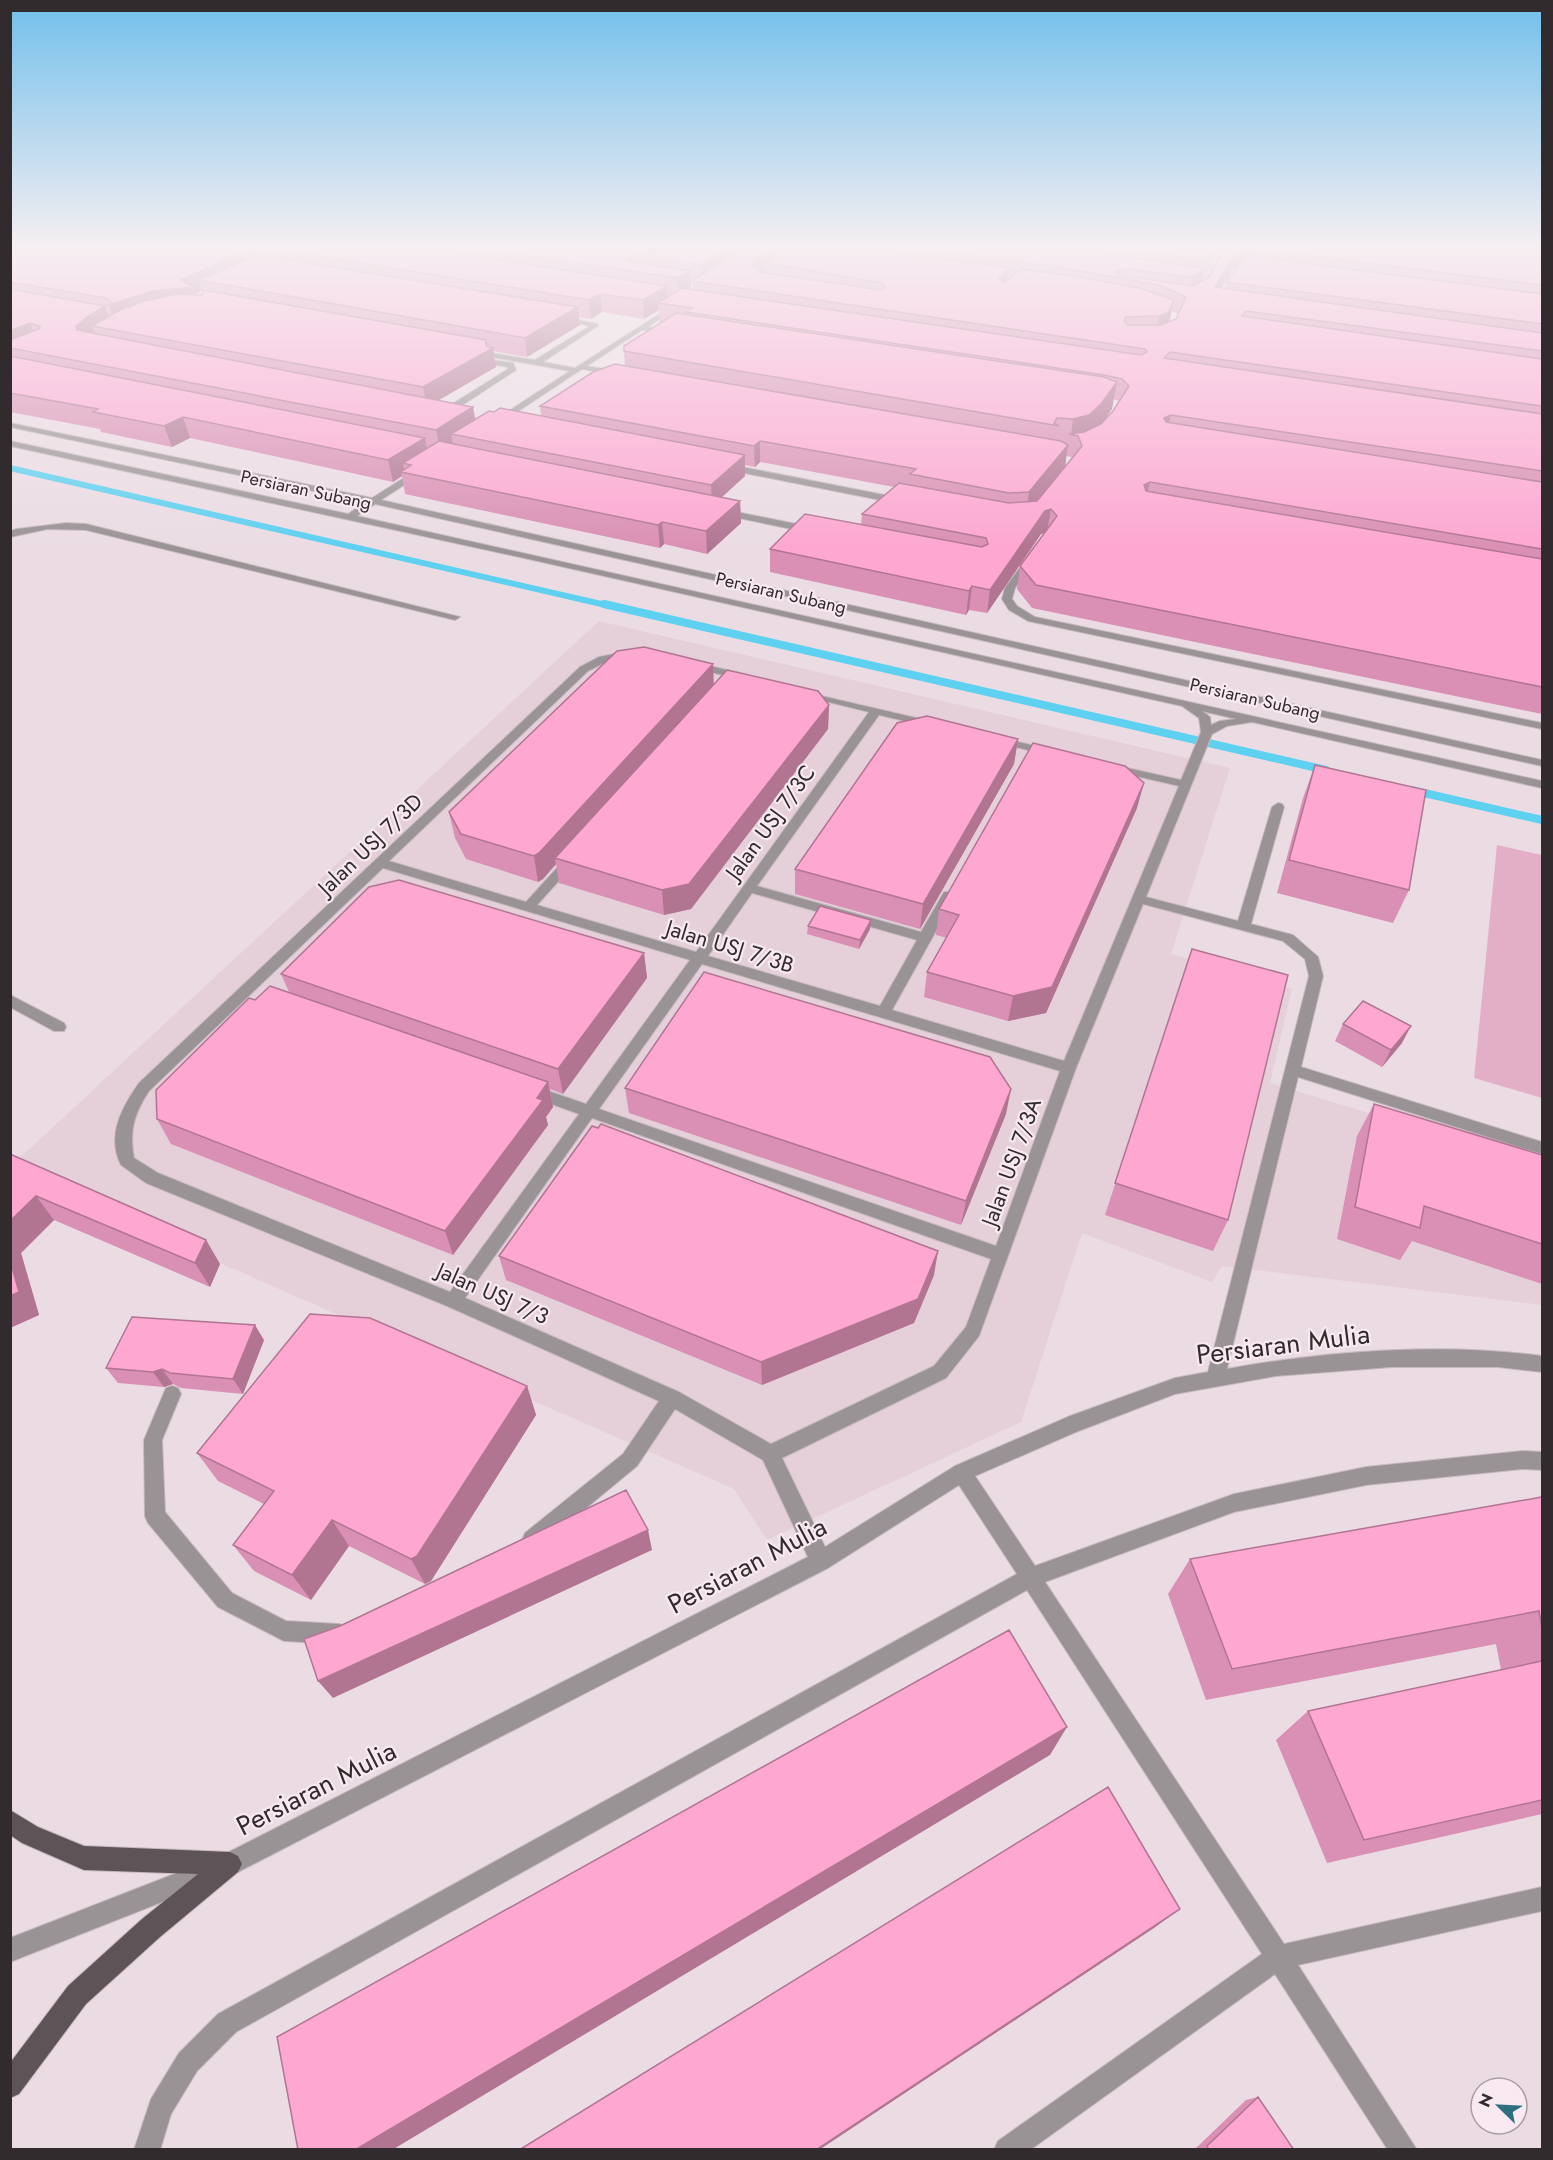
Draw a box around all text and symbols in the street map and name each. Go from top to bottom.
street label: Persiaran Subang [238,463,374,517]
street label: Persiaran Subang [713,565,849,621]
street label: Persiaran Subang [1187,671,1323,727]
street label: Jalan USJ 7/3C [716,758,823,888]
street label: Jalan USJ 7/3D [308,786,430,904]
street label: Jalan USJ 7/3B [659,910,798,981]
street label: Jalan USJ 7/3A [972,1093,1049,1233]
street label: Jalan USJ 7/3 [429,1253,554,1332]
street label: Persiaran Mulia [1194,1314,1372,1374]
street label: Persiaran Mulia [661,1507,833,1623]
street label: Persiaran Mulia [229,1731,403,1845]
north arrow [1469,2076,1529,2136]
text: N [1473,2090,1499,2111]

